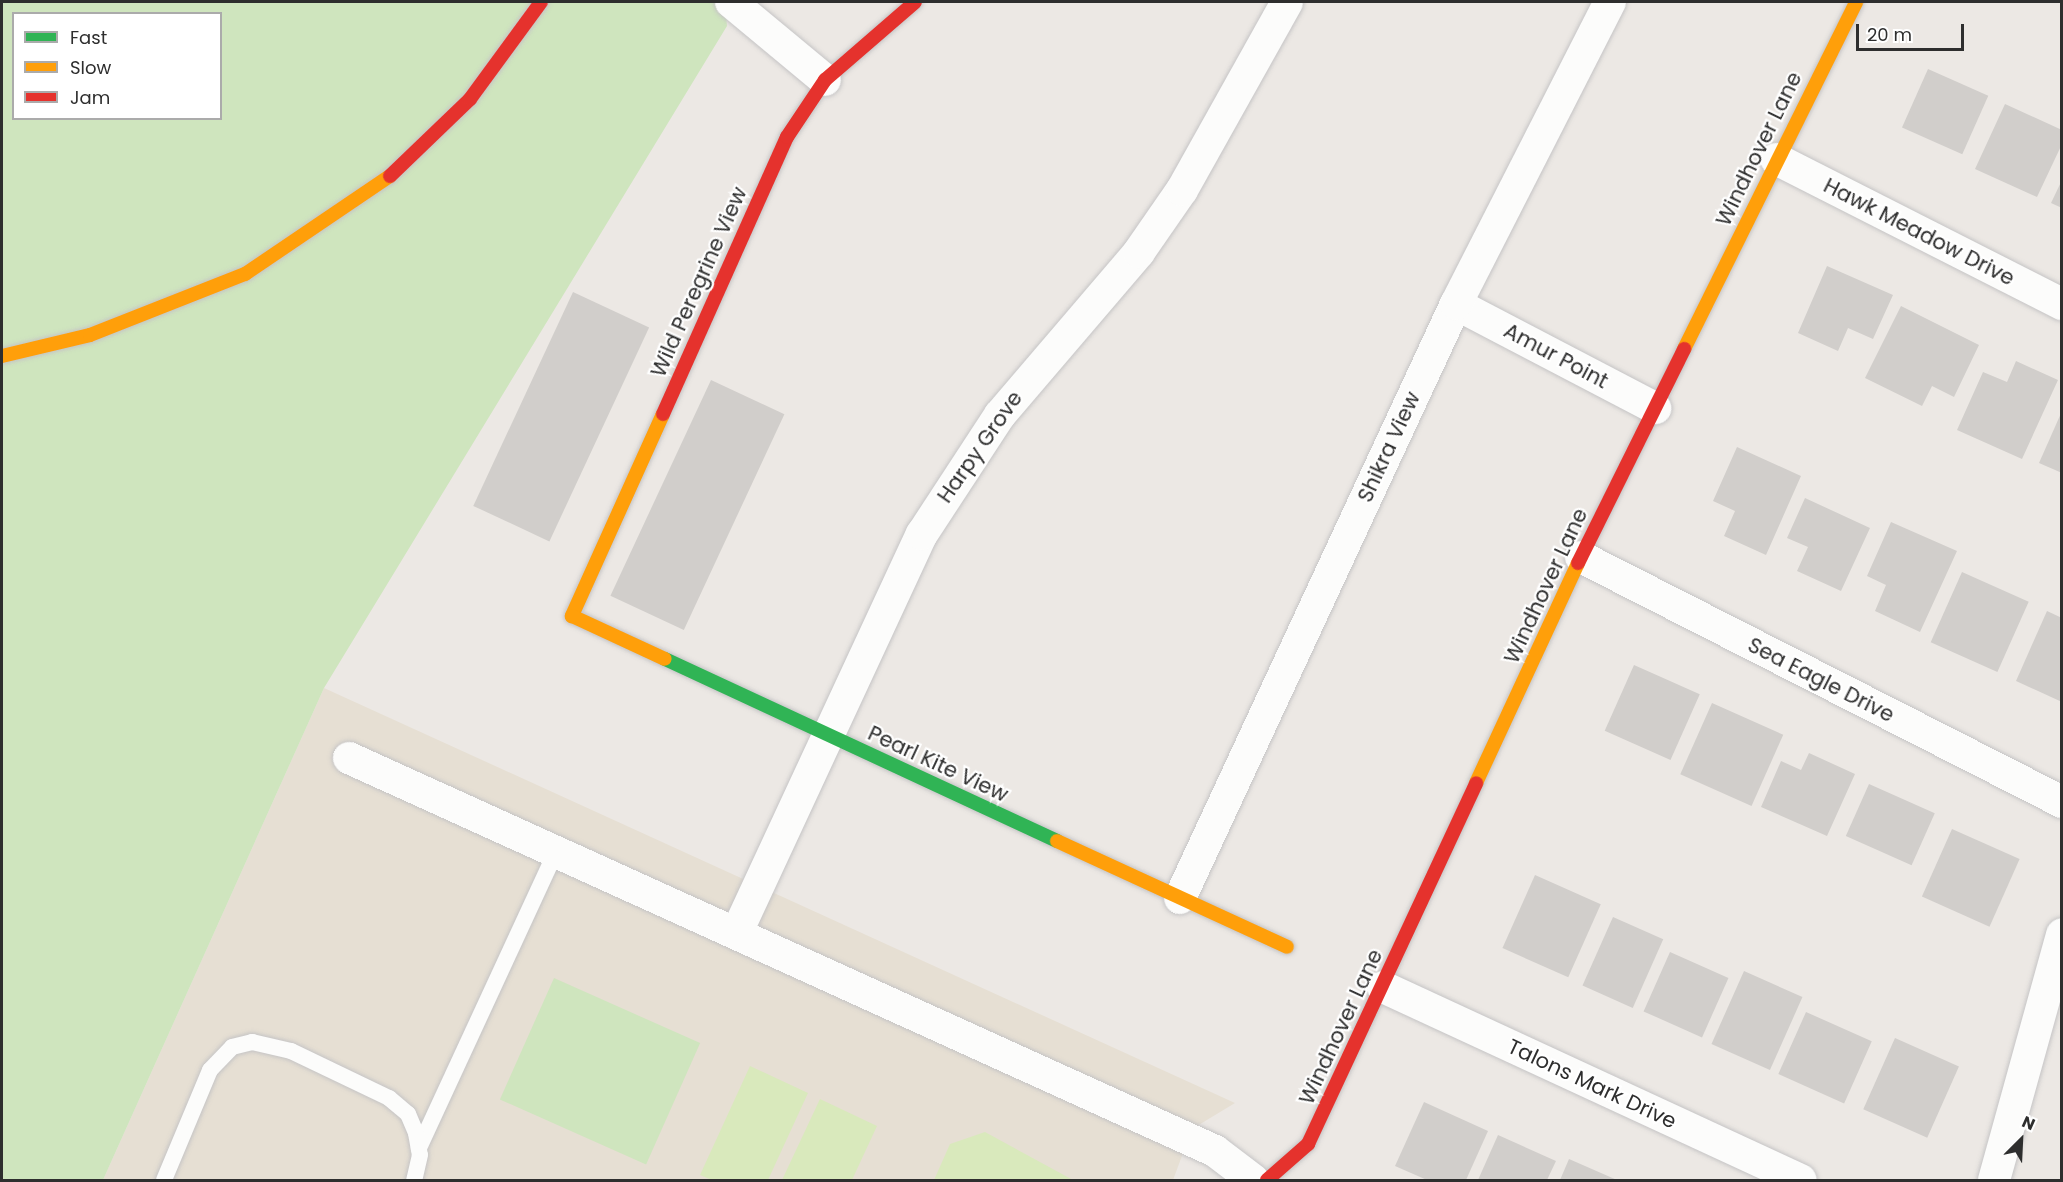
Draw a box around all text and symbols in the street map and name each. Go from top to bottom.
legend [12,12,222,120]
scale bar [1859,12,1967,50]
text: 20 m [1867,22,1912,47]
text: Fast [70,25,107,50]
text: Slow [70,55,111,80]
street label: Windhover Lane [1711,68,1807,230]
text: Jam [70,85,110,110]
street label: Hawk Meadow Drive [1819,173,2019,291]
street label: Wild Peregrine View [646,183,752,381]
street label: Amur Point [1500,318,1612,394]
street label: Harpy Grove [932,386,1028,508]
street label: Shikra View [1352,388,1426,506]
street label: Windhover Lane [1499,504,1593,668]
street label: Sea Eagle Drive [1744,632,1898,728]
street label: Pearl Kite View [864,721,1012,807]
street label: Windhover Lane [1294,945,1388,1109]
street label: Talons Mark Drive [1504,1034,1680,1134]
north arrow [1991,1110,2051,1170]
text: N [2018,1110,2039,1136]

